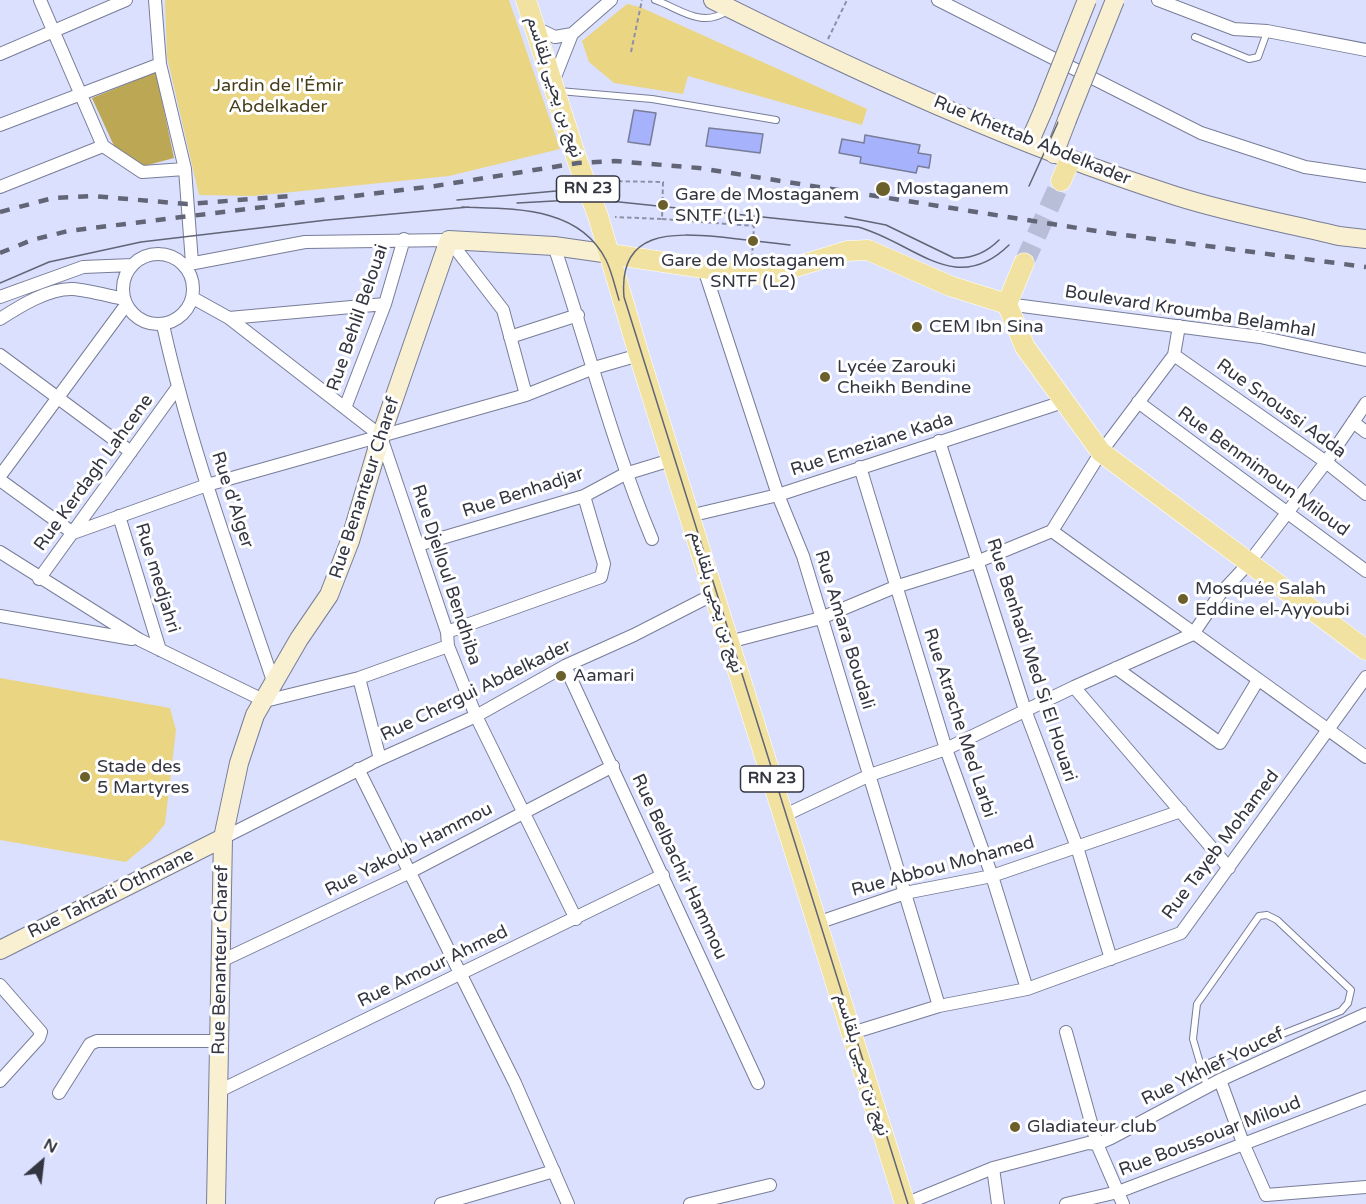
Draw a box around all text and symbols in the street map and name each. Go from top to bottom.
street label: نهج بن يحيى بلقاسم [521,13,587,161]
park label: Jardin de l'Émir Abdelkader [213,75,343,118]
street label: Rue Khettab Abdelkader [930,92,1134,190]
road number: RN 23 [556,176,620,202]
place label: Mostaganem [896,178,1009,200]
marker: Mostaganem [874,180,892,198]
place label: Gare de Mostaganem SNTF (L1) [675,184,859,226]
marker: Gare de Mostaganem SNTF (L1) [656,198,670,212]
marker: Gare de Mostaganem SNTF (L2) [746,234,760,248]
street label: Rue Behlil Belouai [323,242,393,394]
place label: Gare de Mostaganem SNTF (L2) [661,250,845,292]
street label: Boulevard Kroumba Belamhal [1063,281,1317,343]
place label: CEM Ibn Sina [929,316,1043,338]
marker: CEM Ibn Sina [910,320,924,334]
street label: Rue Snoussi Adda [1212,355,1350,463]
place label: Lycée Zarouki Cheikh Bendine [837,356,971,398]
marker: Lycée Zarouki Cheikh Bendine [818,370,832,384]
street label: Rue Kerdagh Lahcene [30,390,158,556]
street label: Rue Benanteur Charef [325,394,405,582]
street label: Rue Benmimoun Miloud [1173,403,1353,541]
street label: Rue Emeziane Kada [788,408,956,482]
street label: Rue d'Alger [206,449,258,551]
street label: Rue Benhadjar [460,463,586,523]
street label: Rue Djelloul Bendhiba [407,482,485,668]
street label: Rue medjahri [130,520,184,636]
street label: نهج بن يحيى بلقاسم [684,528,748,676]
street label: Rue Benhadi Med Si El Houari [981,536,1081,784]
street label: Rue Amara Boudali [810,548,878,712]
place label: Mosquée Salah Eddine el-Ayyoubi [1195,578,1350,620]
marker: Mosquée Salah Eddine el-Ayyoubi [1176,592,1190,606]
street label: Rue Atrache Med Larbi [918,626,1000,820]
street label: Rue Chergui Abdelkader [377,635,575,747]
place label: Aamari [573,665,635,687]
marker: Aamari [554,669,568,683]
place label: Stade des 5 Martyres [97,756,189,798]
road number: RN 23 [740,766,804,792]
street label: Rue Tayeb Mohamed [1158,766,1284,924]
marker: Stade des 5 Martyres [78,770,92,784]
street label: Rue Belbachir Hammou [626,771,732,963]
street label: Rue Yakoub Hammou [322,798,496,902]
street label: Rue Abbou Mohamed [849,832,1037,902]
street label: Rue Tahtati Othmane [24,844,198,944]
street label: Rue Benanteur Charef [209,865,233,1055]
street label: Rue Amour Ahmed [354,921,512,1013]
street label: نهج بن يحيى بلقاسم [830,991,894,1139]
street label: Rue Ykhlef Youcef [1138,1023,1288,1111]
street label: Rue Boussouar Miloud [1116,1092,1304,1182]
place label: Gladiateur club [1027,1116,1157,1138]
marker: Gladiateur club [1008,1120,1022,1134]
north arrow [12,1132,72,1192]
text: N [40,1134,61,1158]

